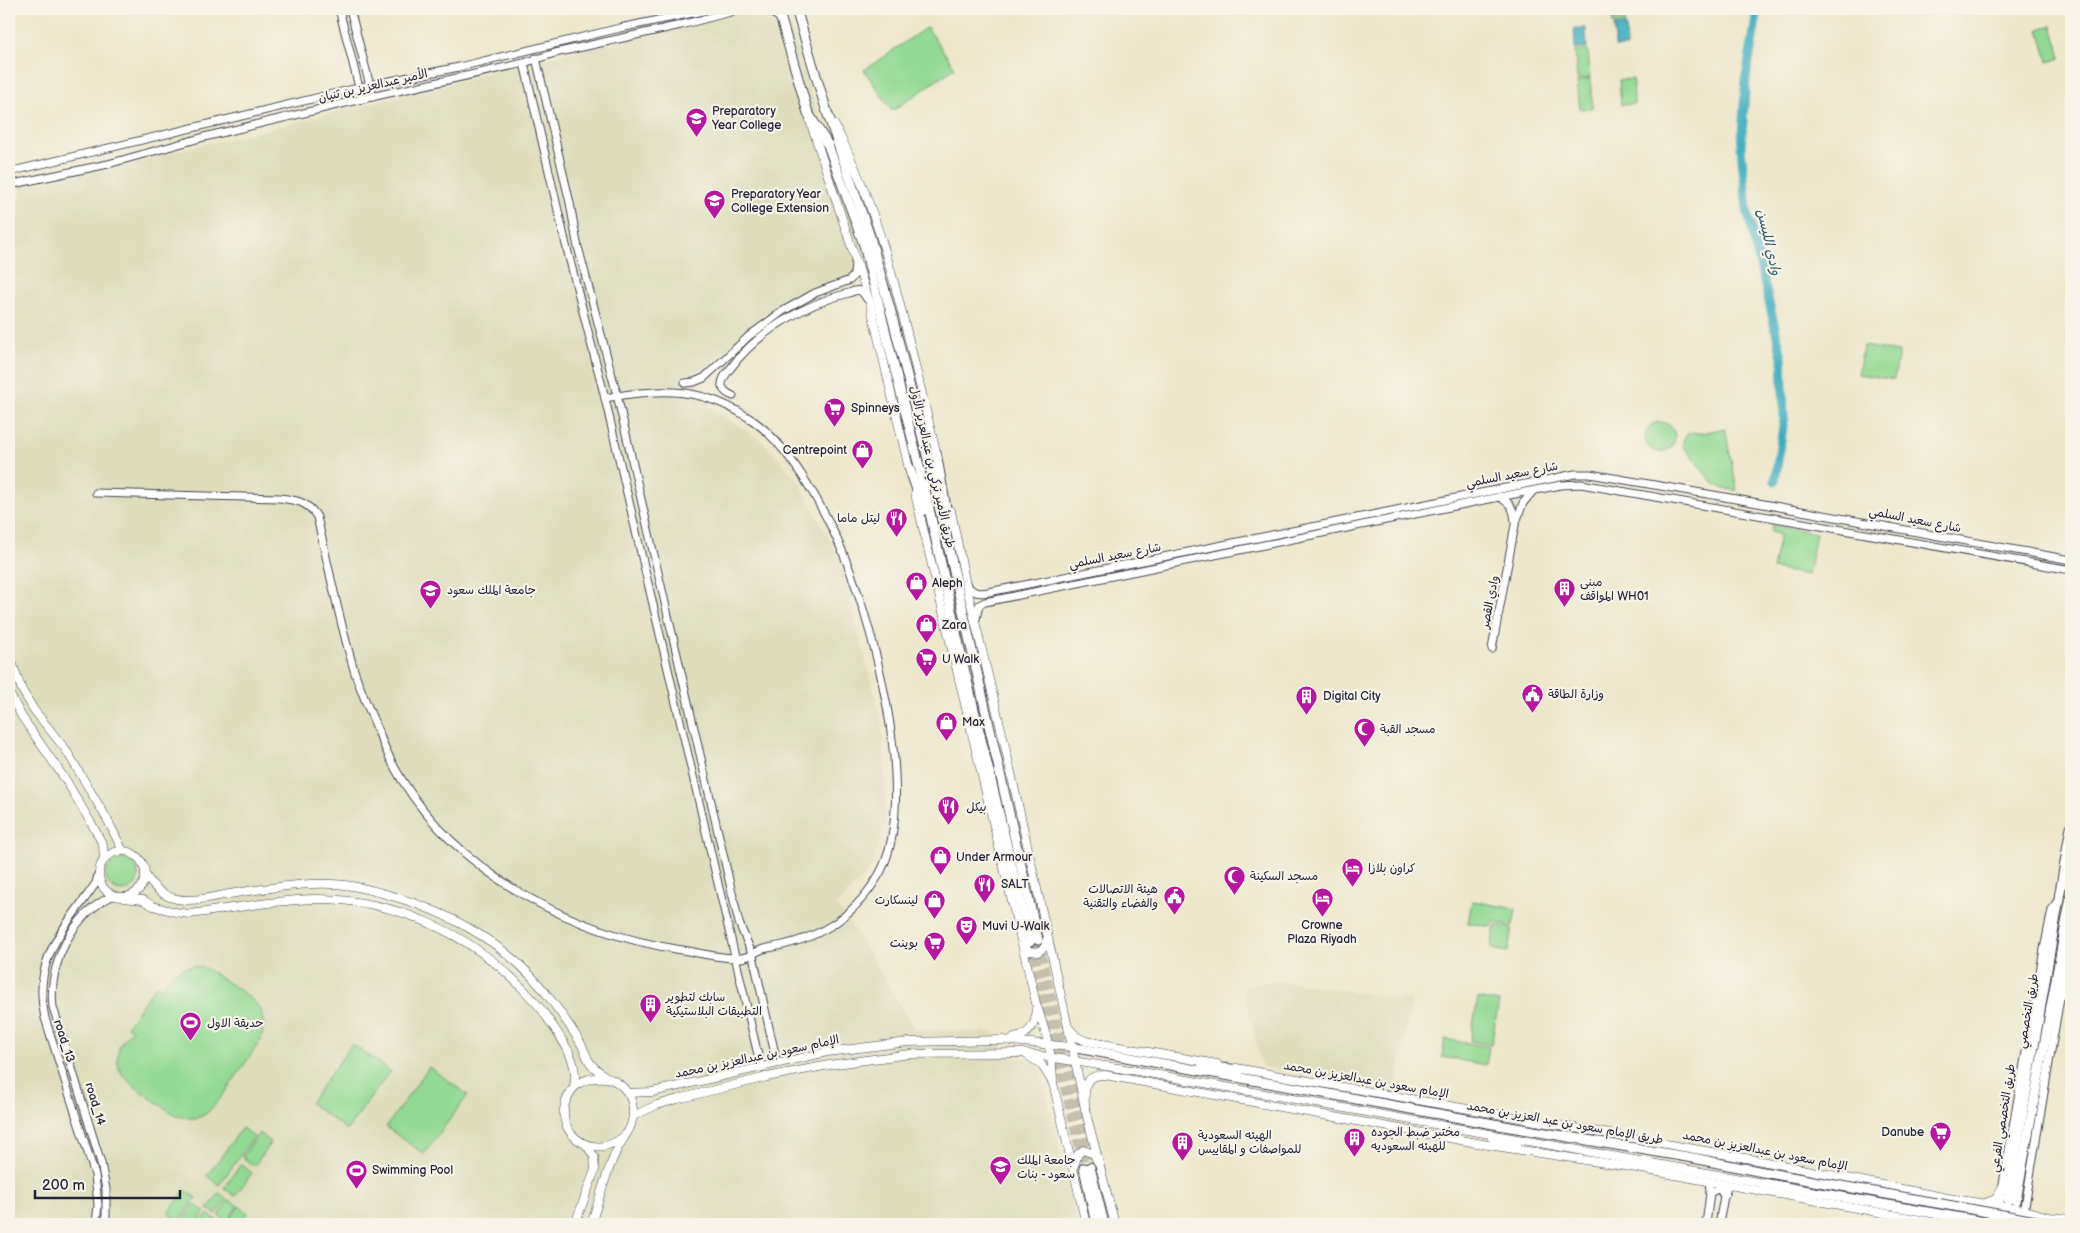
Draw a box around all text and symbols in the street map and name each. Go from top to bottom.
street label: الأمير عبدالعزيز بن ثنيان [317,65,429,106]
place label: Preparatory Year College [711,104,781,133]
school or university icon: Preparatory Year College [684,106,708,137]
place label: Preparatory Year College Extension [731,187,829,216]
school or university icon: Preparatory Year College Extension [703,189,727,220]
water label: وادي الليسن [1751,207,1785,278]
street label: طريق الأمير تركي بن عبدالعزيز الأول [903,384,959,550]
supermarket icon: Spinneys [823,396,847,427]
place label: Spinneys [851,401,900,416]
shop icon: Centrepoint [851,438,875,469]
place label: Centrepoint [783,443,847,458]
street label: شارع سعيد السلمي [1465,459,1560,494]
street label: شارع سعيد السلمي [1867,504,1962,539]
restaurant icon: ليتل ماما [884,506,908,537]
place label: ليتل ماما [837,511,880,526]
street label: شارع سعيد السلمي [1068,540,1163,575]
shop icon: Aleph [904,571,928,602]
street label: وادي القصر [1477,574,1503,631]
place label: مبنى المواقف WH01 [1580,575,1649,604]
place label: Aleph [932,576,963,591]
building icon: مبنى المواقف WH01 [1552,577,1576,608]
school or university icon: جامعة الملك سعود [419,578,443,609]
place label: جامعة الملك سعود [447,583,536,598]
shop icon: Zara [914,613,938,644]
place label: Zara [941,618,967,633]
supermarket icon: U Walk [914,647,938,678]
place label: U Walk [942,652,979,667]
public building icon: وزارة الطاقة [1520,682,1544,713]
building icon: Digital City [1295,684,1319,715]
place label: وزارة الطاقة [1548,687,1604,702]
place label: Digital City [1323,689,1381,704]
shop icon: Max [934,710,958,741]
place label: Max [962,715,985,730]
mosque icon: مسجد القبة [1352,717,1376,748]
place label: مسجد القبة [1380,722,1436,737]
restaurant icon: .بيكل [936,795,960,826]
place label: .بيكل [964,800,986,815]
shop icon: Under Armour [928,845,952,876]
place label: Under Armour [956,850,1033,865]
hotel icon: كراون بلازا [1340,856,1364,887]
place label: كراون بلازا [1368,861,1415,876]
mosque icon: مسجد السكينة [1222,864,1246,895]
place label: مسجد السكينة [1250,869,1318,884]
restaurant icon: SALT [973,872,997,903]
place label: SALT [1001,877,1029,892]
place label: هيئة الاتصالات والفضاء والتقنية [1083,882,1158,911]
public building icon: هيئة الاتصالات والفضاء والتقنية [1162,884,1186,915]
hotel icon: Crowne Plaza Riyadh [1310,886,1334,917]
shop icon: لينسكارت [922,888,946,919]
place label: لينسكارت [875,893,918,908]
theatre icon: Muvi U-Walk [954,914,978,945]
place label: Crowne Plaza Riyadh [1287,918,1357,947]
place label: Muvi U-Walk [982,919,1049,934]
supermarket icon: بوينت [922,931,946,962]
place label: بوينت [890,936,918,951]
street label: طريق التخصصي [2014,972,2045,1050]
place label: سابك لتطوير التطبيقات البلاستيكية [665,990,762,1019]
building icon: سابك لتطوير التطبيقات البلاستيكية [638,992,662,1023]
sports icon: حديقة الاول [179,1011,203,1042]
place label: حديقة الاول [207,1016,263,1031]
street label: road_13 [50,1018,78,1064]
street label: الإمام سعود بن عبدالعزيز بن محمد [673,1032,841,1083]
street label: الإمام سعود بن عبدالعزيز بن محمد [1282,1058,1450,1103]
street label: طريق التخصصي الفرعي [1987,1063,2022,1174]
street label: road_14 [81,1081,109,1128]
street label: طريق الإمام سعود بن عبد العزيز بن محمد [1465,1098,1664,1149]
supermarket icon: Danube [1928,1120,1952,1151]
place label: مختبر ضبط الجوده للهيئه السعوديه [1371,1125,1460,1154]
place label: Danube [1881,1125,1924,1140]
building icon: مختبر ضبط الجوده للهيئه السعوديه [1343,1127,1367,1158]
place label: الهيئه السعودية للمواصفات و المقاييس [1198,1128,1301,1157]
street label: الإمام سعود بن عبدالعزيز بن محمد [1681,1128,1849,1175]
building icon: الهيئه السعودية للمواصفات و المقاييس [1170,1130,1194,1161]
place label: جامعة الملك سعود - بنات [1017,1153,1076,1182]
school or university icon: جامعة الملك سعود - بنات [989,1155,1013,1186]
sports icon: Swimming Pool [344,1158,368,1189]
place label: Swimming Pool [372,1163,453,1178]
scale bar [35,1168,180,1200]
text: 200 m [42,1176,85,1195]

